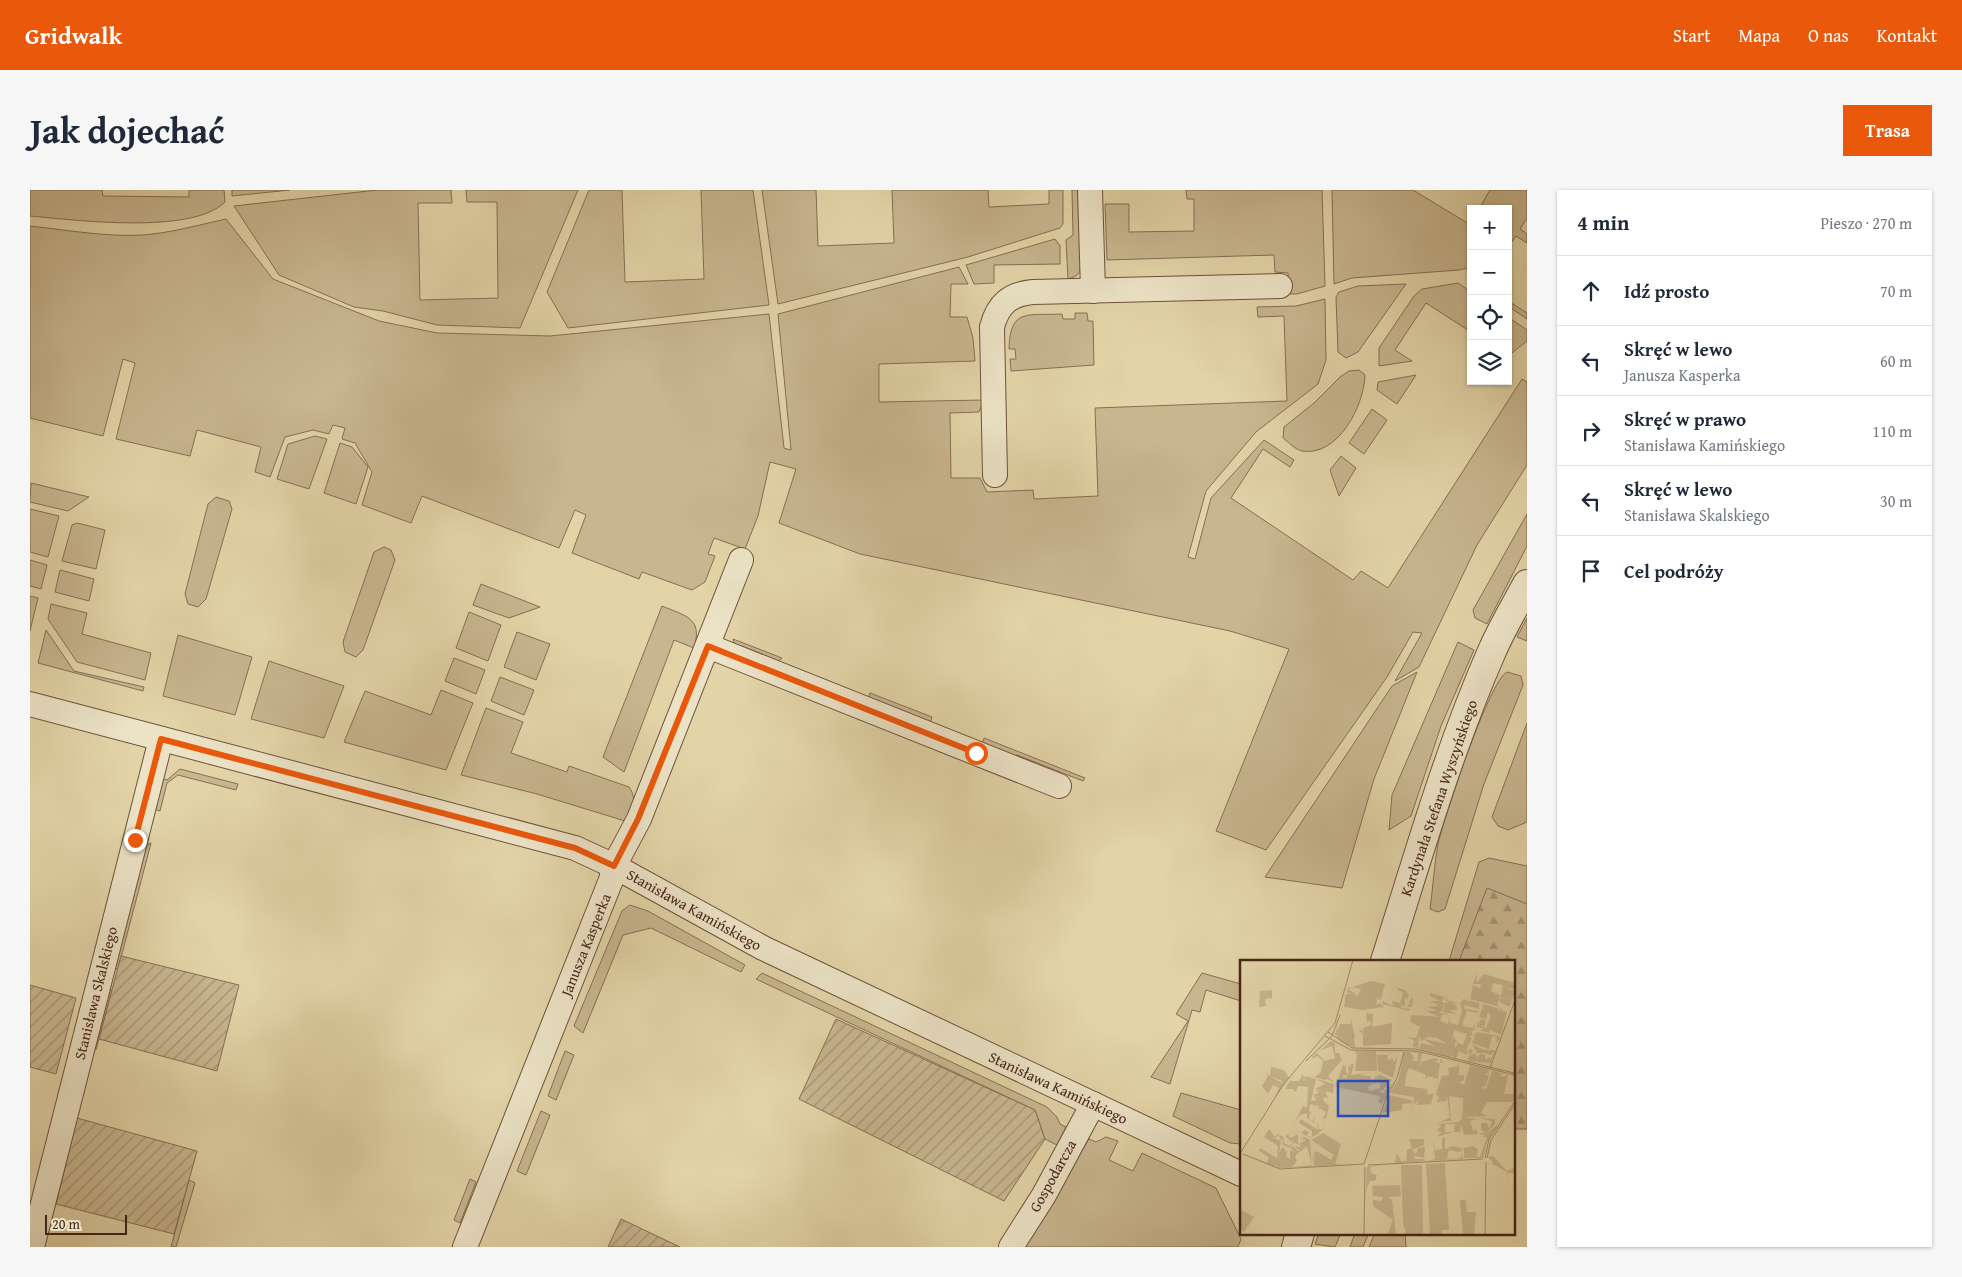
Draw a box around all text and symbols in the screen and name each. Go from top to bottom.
text: Gridwalk [25,18,122,53]
text: Start [1673,22,1711,49]
text: Mapa [1739,22,1780,49]
text: O nas [1808,22,1849,49]
text: Kontakt [1877,22,1937,49]
text: Jak dojechać [30,105,224,156]
button: Trasa [1843,105,1932,156]
map controls [1467,205,1512,385]
button: + [1467,205,1512,250]
text: 4 min [1577,207,1629,238]
text: Pieszo · 270 m [1820,211,1912,235]
button: − [1467,250,1512,295]
icon: ahead [1577,277,1605,305]
text: Idź prosto [1624,277,1709,305]
text: 70 m [1880,279,1912,303]
button: locate [1467,295,1512,340]
text: Skręć w lewo [1624,335,1732,363]
button: layers [1467,340,1512,385]
icon: left [1577,347,1605,375]
text: 60 m [1880,349,1912,373]
text: Janusza Kasperka [1624,363,1740,387]
text: Skręć w prawo [1624,405,1746,433]
icon: right [1577,417,1605,445]
text: 110 m [1872,419,1912,443]
text: Stanisława Kamińskiego [1624,433,1785,457]
text: Skręć w lewo [1624,475,1732,503]
icon: left [1577,487,1605,515]
text: 30 m [1880,489,1912,513]
text: Stanisława Skalskiego [1624,503,1770,527]
icon: arrive [1577,557,1605,585]
text: Cel podróży [1624,557,1724,585]
street label: Kardynała Stefana Wyszyńskiego [1395,696,1482,899]
route start [965,742,988,765]
route end [124,829,147,852]
street label: Stanisława Kamińskiego [623,864,766,956]
street label: Janusza Kasperka [555,890,616,1001]
street label: Stanisława Skalskiego [69,924,122,1062]
inset map [1240,960,1514,1234]
street label: Stanisława Kamińskiego [985,1046,1131,1129]
street label: Gospodarcza [1024,1136,1081,1216]
scale bar [45,1212,128,1235]
text: 20 m [52,1214,80,1234]

